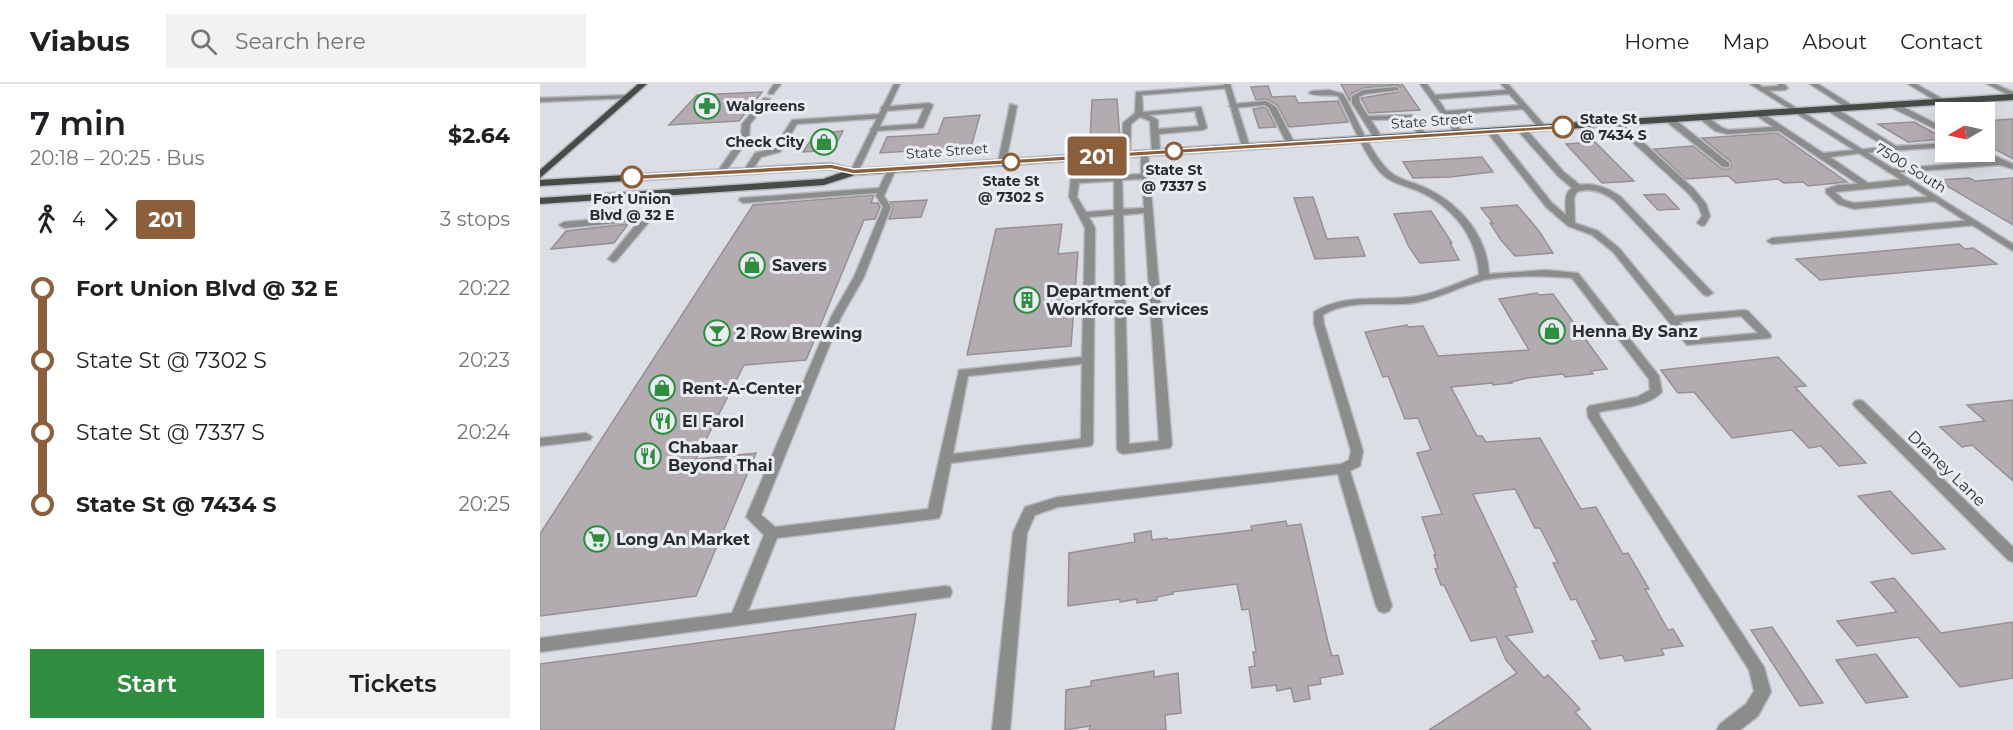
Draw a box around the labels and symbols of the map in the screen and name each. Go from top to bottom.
pharmacy icon: Walgreens [692,91,722,121]
place label: Walgreens [726,97,805,115]
north arrow [1935,102,1995,162]
street label: State Street [1390,109,1474,133]
place label: State St @ 7434 S [1580,110,1647,144]
marker: State St @ 7434 S [1552,116,1574,138]
shop icon: Check City [809,127,839,157]
place label: Check City [725,133,805,151]
line badge: 201 [1062,136,1132,176]
street label: State Street [905,139,989,163]
street label: 7500 South [1872,139,1950,197]
marker: State St @ 7337 S [1165,142,1183,160]
marker: State St @ 7302 S [1002,153,1020,171]
place label: State St @ 7337 S [1142,161,1207,195]
marker: Fort Union Blvd @ 32 E [621,166,643,188]
place label: State St @ 7302 S [978,172,1044,206]
place label: Fort Union Blvd @ 32 E [589,190,675,224]
shop icon: Savers [737,250,767,280]
place label: Savers [772,256,827,275]
place label: Department of Workforce Services [1046,282,1209,319]
building icon: Department of Workforce Services [1012,285,1042,315]
shop icon: Henna By Sanz [1537,316,1567,346]
bar icon: 2 Row Brewing [702,318,732,348]
place label: Henna By Sanz [1572,322,1698,341]
place label: 2 Row Brewing [736,324,863,343]
shop icon: Rent-A-Center [647,373,677,403]
place label: Rent-A-Center [682,379,802,398]
restaurant icon: El Farol [648,406,678,436]
place label: El Farol [682,412,744,431]
street label: Draney Lane [1904,426,1990,510]
place label: Chabaar Beyond Thai [668,438,773,475]
restaurant icon: Chabaar Beyond Thai [633,441,663,471]
supermarket icon: Long An Market [582,524,612,554]
place label: Long An Market [616,530,750,549]

